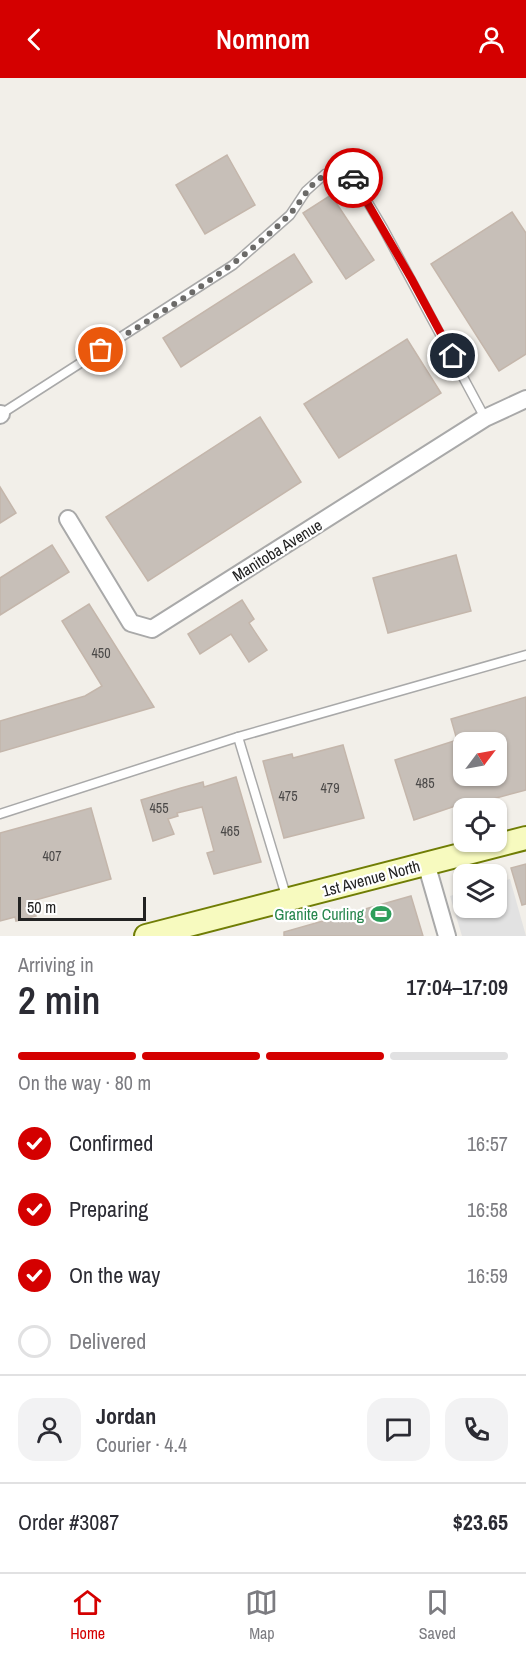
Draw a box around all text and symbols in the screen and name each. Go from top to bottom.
text: Nomnom [216,21,310,57]
icon: back [18,23,51,56]
icon: person [475,23,508,56]
courier [323,148,383,208]
icon: car [337,162,370,195]
pin [75,324,126,375]
pin [427,330,478,381]
icon: bag [84,333,117,366]
icon: home [436,339,469,372]
street label: Manitoba Avenue [228,514,326,586]
house number: 450 [91,644,111,662]
north arrow [453,732,507,786]
map controls [453,732,507,918]
house number: 485 [415,774,435,792]
house number: 479 [320,779,340,797]
house number: 475 [278,787,298,805]
button: locate [453,798,507,852]
house number: 455 [149,799,169,817]
house number: 465 [220,822,240,840]
house number: 407 [42,847,62,865]
street label: 1st Avenue North [320,854,422,902]
button: layers [453,864,507,918]
scale bar [18,894,146,922]
text: 50 m [27,896,56,918]
sports icon: Granite Curling [369,902,393,926]
place label: Granite Curling [274,903,365,925]
text: Arriving in [18,951,94,978]
text: 17:04–17:09 [406,972,508,1002]
text: 2 min [18,974,100,1026]
text: On the way · 80 m [18,1069,151,1096]
icon: check [18,1127,51,1160]
text: Confirmed [69,1128,153,1158]
text: 16:57 [467,1130,508,1157]
icon: check [18,1193,51,1226]
text: Preparing [69,1194,148,1224]
text: 16:58 [467,1196,508,1223]
icon: check [18,1259,51,1292]
text: On the way [69,1260,160,1290]
text: 16:59 [467,1262,508,1289]
text: Delivered [69,1326,146,1356]
button: person [18,1398,81,1461]
button: chat [367,1398,430,1461]
button: phone [445,1398,508,1461]
text: Jordan [96,1401,156,1431]
text: Courier · 4.4 [96,1431,187,1458]
text: Order #3087 [18,1507,119,1537]
text: $23.65 [453,1507,508,1537]
tab: Home [70,1586,105,1644]
tab: Map [245,1586,278,1644]
tab: Saved [419,1586,456,1644]

